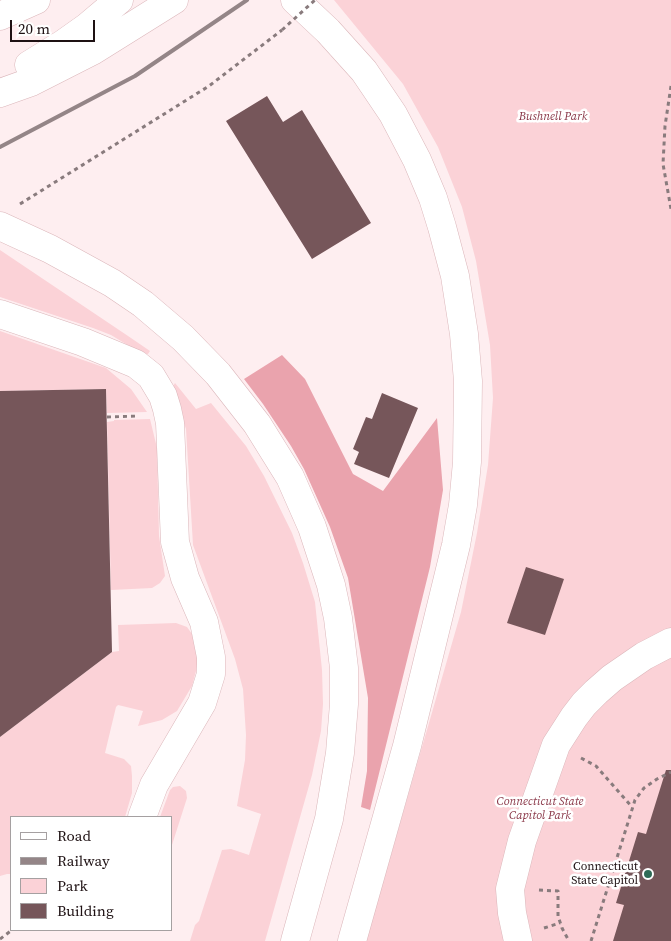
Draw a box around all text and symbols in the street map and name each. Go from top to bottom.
scale bar [12,10,98,42]
text: 20 m [18,18,50,39]
park label: Bushnell Park [519,110,587,124]
park label: Connecticut State Capitol Park [497,795,583,823]
legend [10,816,172,931]
text: Road [57,825,91,846]
text: Railway [57,850,110,871]
place label: Connecticut State Capitol [571,860,638,888]
marker: Connecticut State Capitol [642,868,654,880]
text: Park [57,875,88,896]
text: Building [57,900,114,921]

